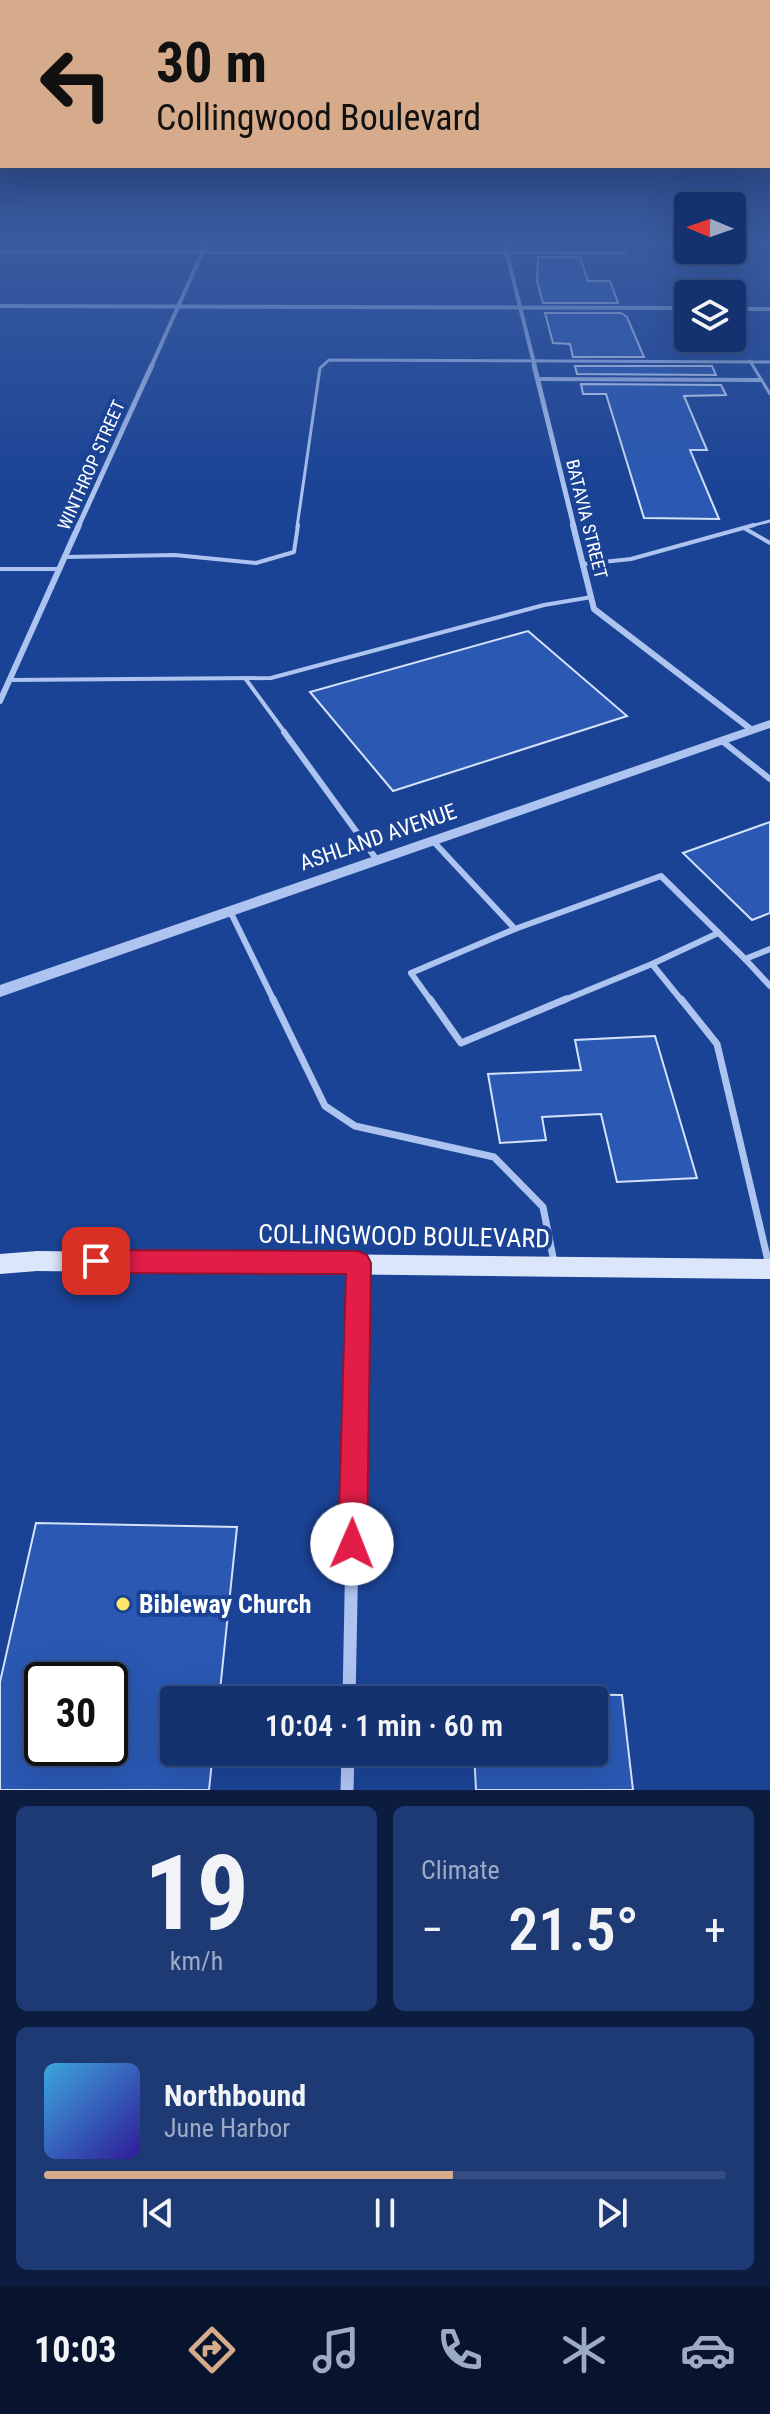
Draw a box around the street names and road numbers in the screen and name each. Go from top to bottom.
street label: WINTHROP STREET [53,397,129,533]
street label: BATAVIA STREET [562,457,612,581]
street label: ASHLAND AVENUE [296,798,460,876]
street label: COLLINGWOOD BOULEVARD [258,1218,550,1254]

